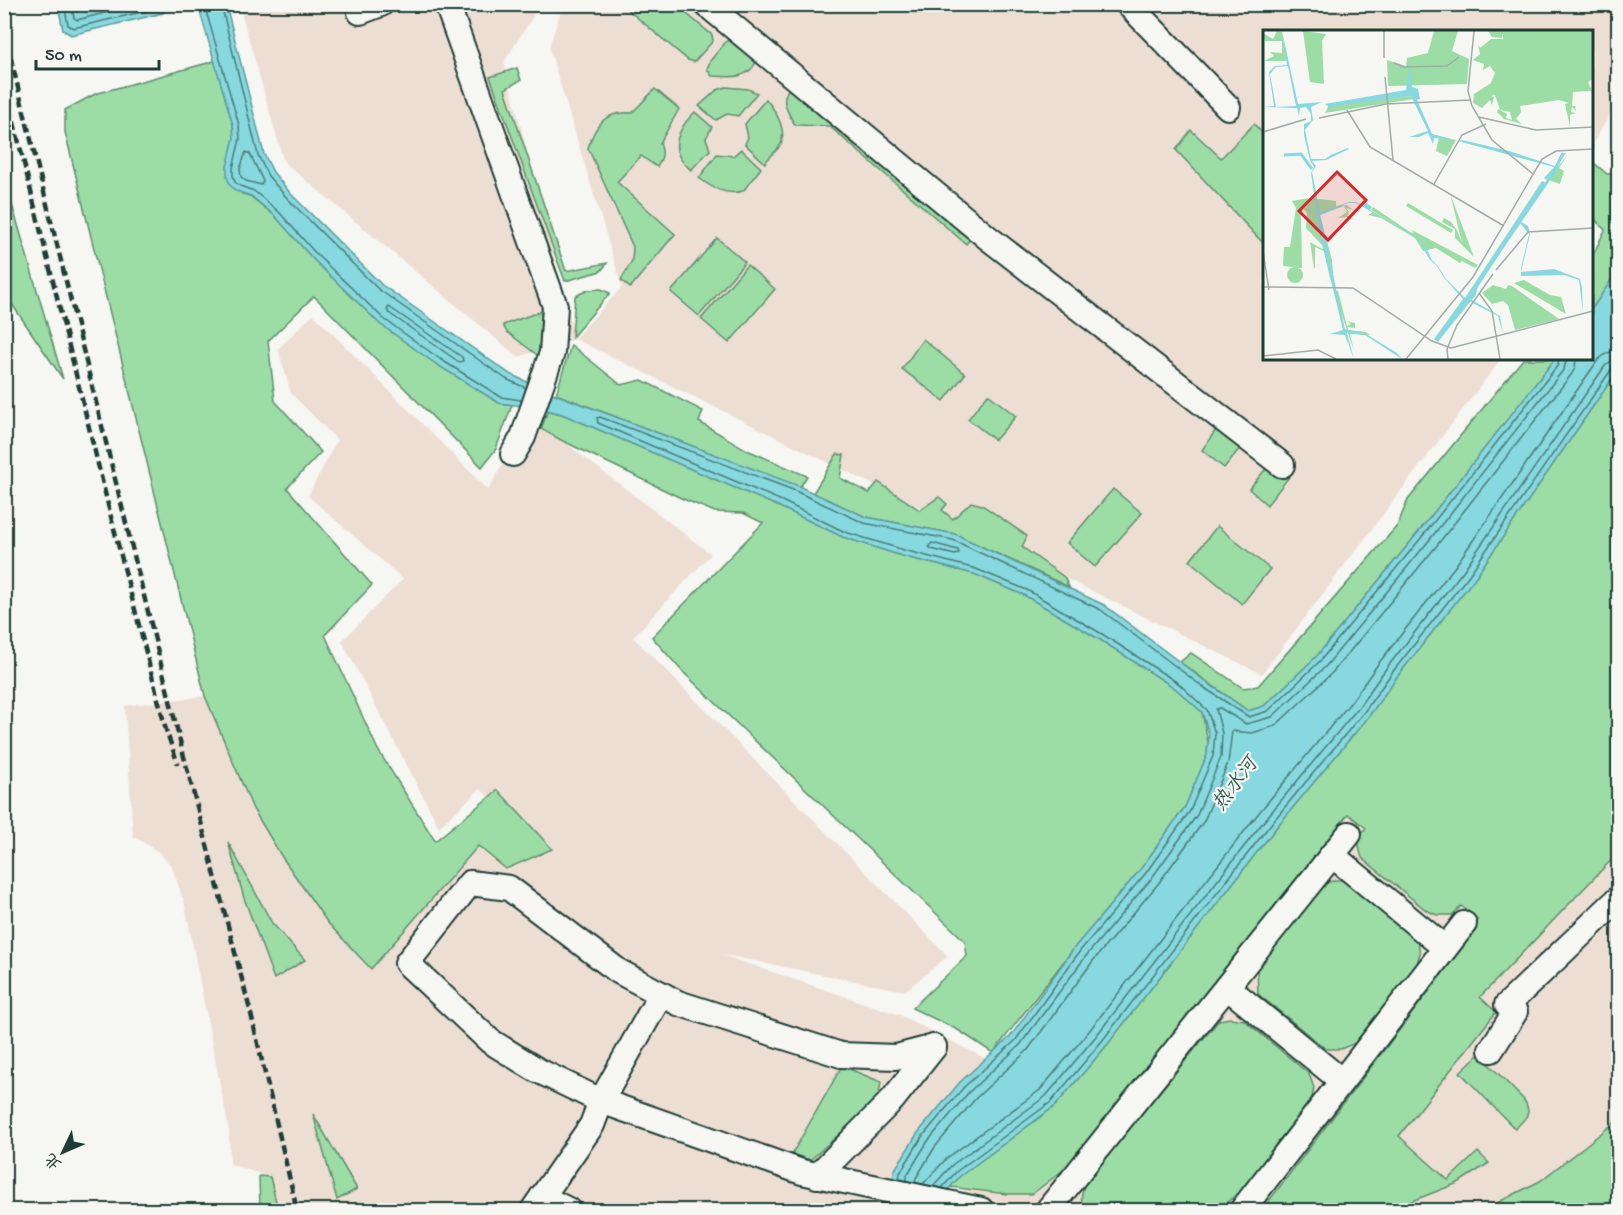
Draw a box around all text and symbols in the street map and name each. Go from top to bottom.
inset map [1263,30,1593,360]
scale bar [36,33,159,71]
text: 50 m [45,46,82,67]
water label: 热水河 [1208,751,1266,816]
north arrow [33,1122,93,1182]
text: 北 [42,1148,67,1173]

